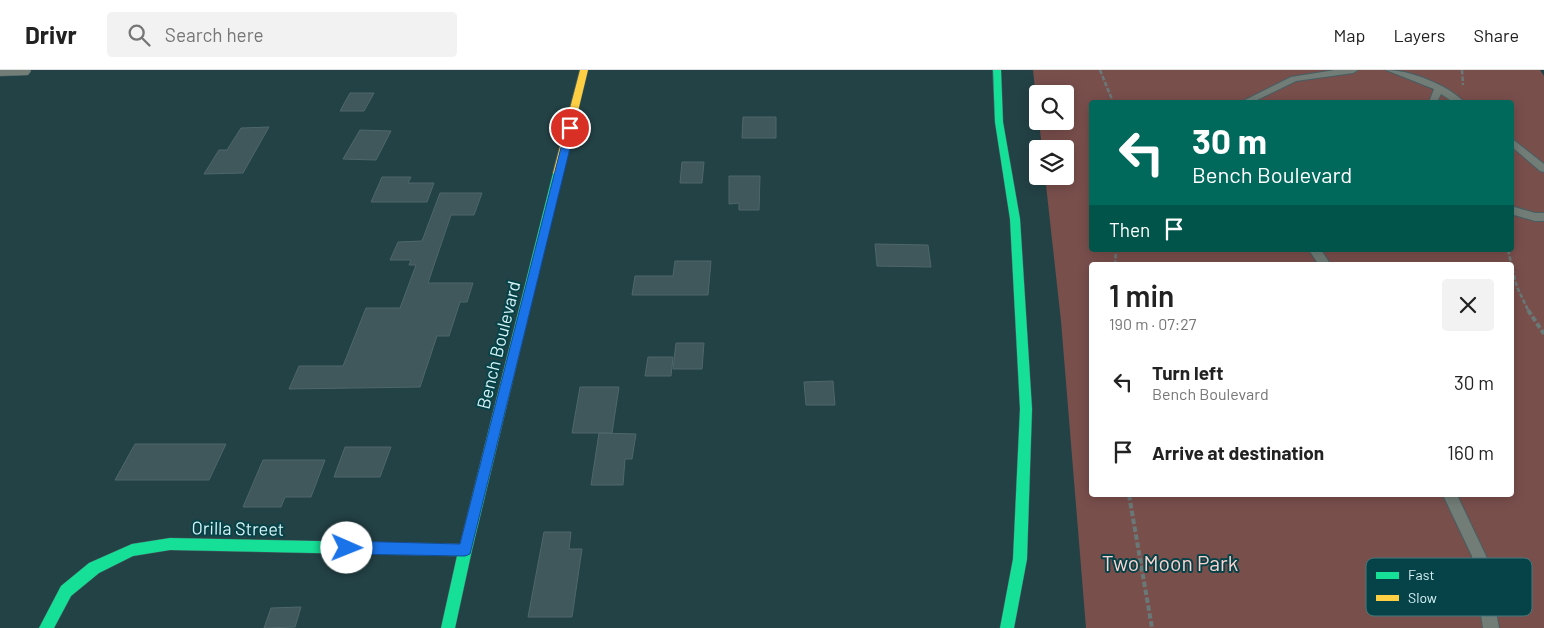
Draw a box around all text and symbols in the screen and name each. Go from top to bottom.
search box [107,12,457,57]
text: Drivr [25,20,77,49]
icon: search [125,21,153,49]
text: Search here [165,23,264,46]
text: Map [1333,24,1365,46]
text: Layers [1393,24,1446,46]
text: Share [1474,24,1519,46]
map controls [1029,85,1074,185]
button: search [1029,85,1074,130]
pin [549,107,591,149]
icon: arrive [556,114,584,142]
text: 30 m [1192,119,1267,161]
icon: left [1109,120,1174,185]
button: layers [1029,140,1074,185]
text: Bench Boulevard [1192,161,1352,187]
icon: arrive [1160,215,1188,243]
text: Then [1109,218,1150,241]
text: 1 min [1109,277,1174,313]
street label: Bench Boulevard [471,279,525,411]
button: close [1442,279,1494,331]
text: 190 m · 07:27 [1109,314,1196,333]
text: Turn left [1152,361,1223,384]
icon: left [1109,368,1137,396]
text: 30 m [1454,371,1494,394]
text: Bench Boulevard [1152,384,1269,403]
icon: arrive [1109,438,1137,466]
text: Arrive at destination [1152,441,1324,464]
text: 160 m [1447,441,1494,464]
street label: Orilla Street [192,516,284,540]
position arrow [320,521,372,573]
park label: Two Moon Park [1102,550,1238,575]
legend [1366,558,1532,616]
text: Fast [1408,566,1434,583]
text: Slow [1408,589,1437,606]

